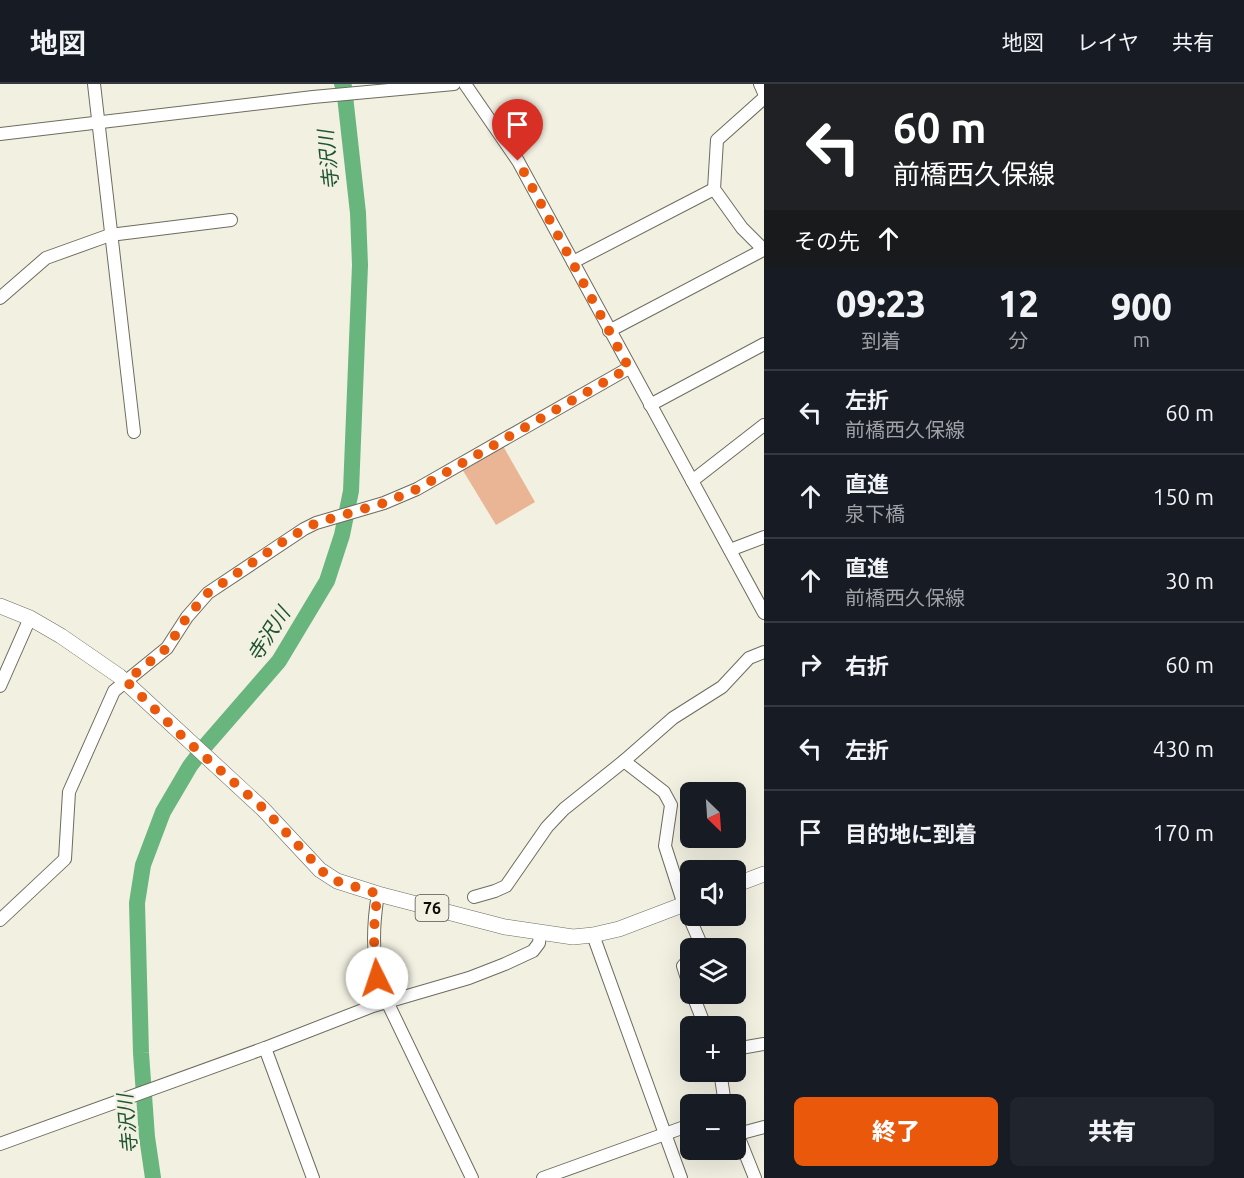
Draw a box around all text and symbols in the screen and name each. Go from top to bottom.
text: 地図 [30,27,86,58]
text: 地図 [1002,30,1044,54]
text: レイヤ [1077,30,1139,54]
text: 共有 [1172,30,1214,54]
pin [492,99,543,161]
text: 60 m [893,104,987,151]
icon: arrive [501,108,534,141]
icon: left [794,108,872,186]
water label: 寺沢川 [313,127,343,191]
text: 前橋西久保線 [893,159,1055,189]
icon: ahead [872,222,905,255]
text: その先 [794,228,860,253]
text: 09:23 [836,283,926,324]
text: 12 [998,283,1039,324]
text: 900 [1111,286,1172,327]
text: m [1133,328,1150,351]
text: 到着 [861,329,901,352]
text: 分 [1009,329,1029,352]
text: 左折 [845,387,889,412]
icon: left [794,396,827,429]
text: 60 m [1165,400,1214,425]
text: 前橋西久保線 [845,418,965,441]
text: 直進 [845,471,889,496]
icon: ahead [794,480,827,513]
text: 150 m [1153,484,1214,509]
text: 泉下橋 [845,502,905,525]
text: 直進 [845,555,889,580]
icon: ahead [794,564,827,597]
text: 30 m [1165,568,1214,593]
text: 前橋西久保線 [845,586,965,609]
water label: 寺沢川 [242,601,295,665]
icon: right [794,648,827,681]
text: 60 m [1165,652,1214,677]
text: 右折 [845,653,889,678]
icon: left [794,732,827,765]
text: 430 m [1153,736,1214,761]
text: 左折 [845,737,889,762]
north arrow [680,782,746,848]
map controls [680,782,746,1160]
icon: arrive [794,816,827,849]
text: 170 m [1153,820,1214,845]
text: 目的地に到着 [845,821,977,846]
button: sound [680,860,746,926]
road number: 76 [416,895,448,921]
button: layers [680,938,746,1004]
position arrow [345,946,409,1010]
button: + [680,1016,746,1082]
water label: 寺沢川 [113,1091,141,1155]
button: − [680,1094,746,1160]
button: 終了 [794,1097,998,1166]
button: 共有 [1010,1097,1214,1166]

